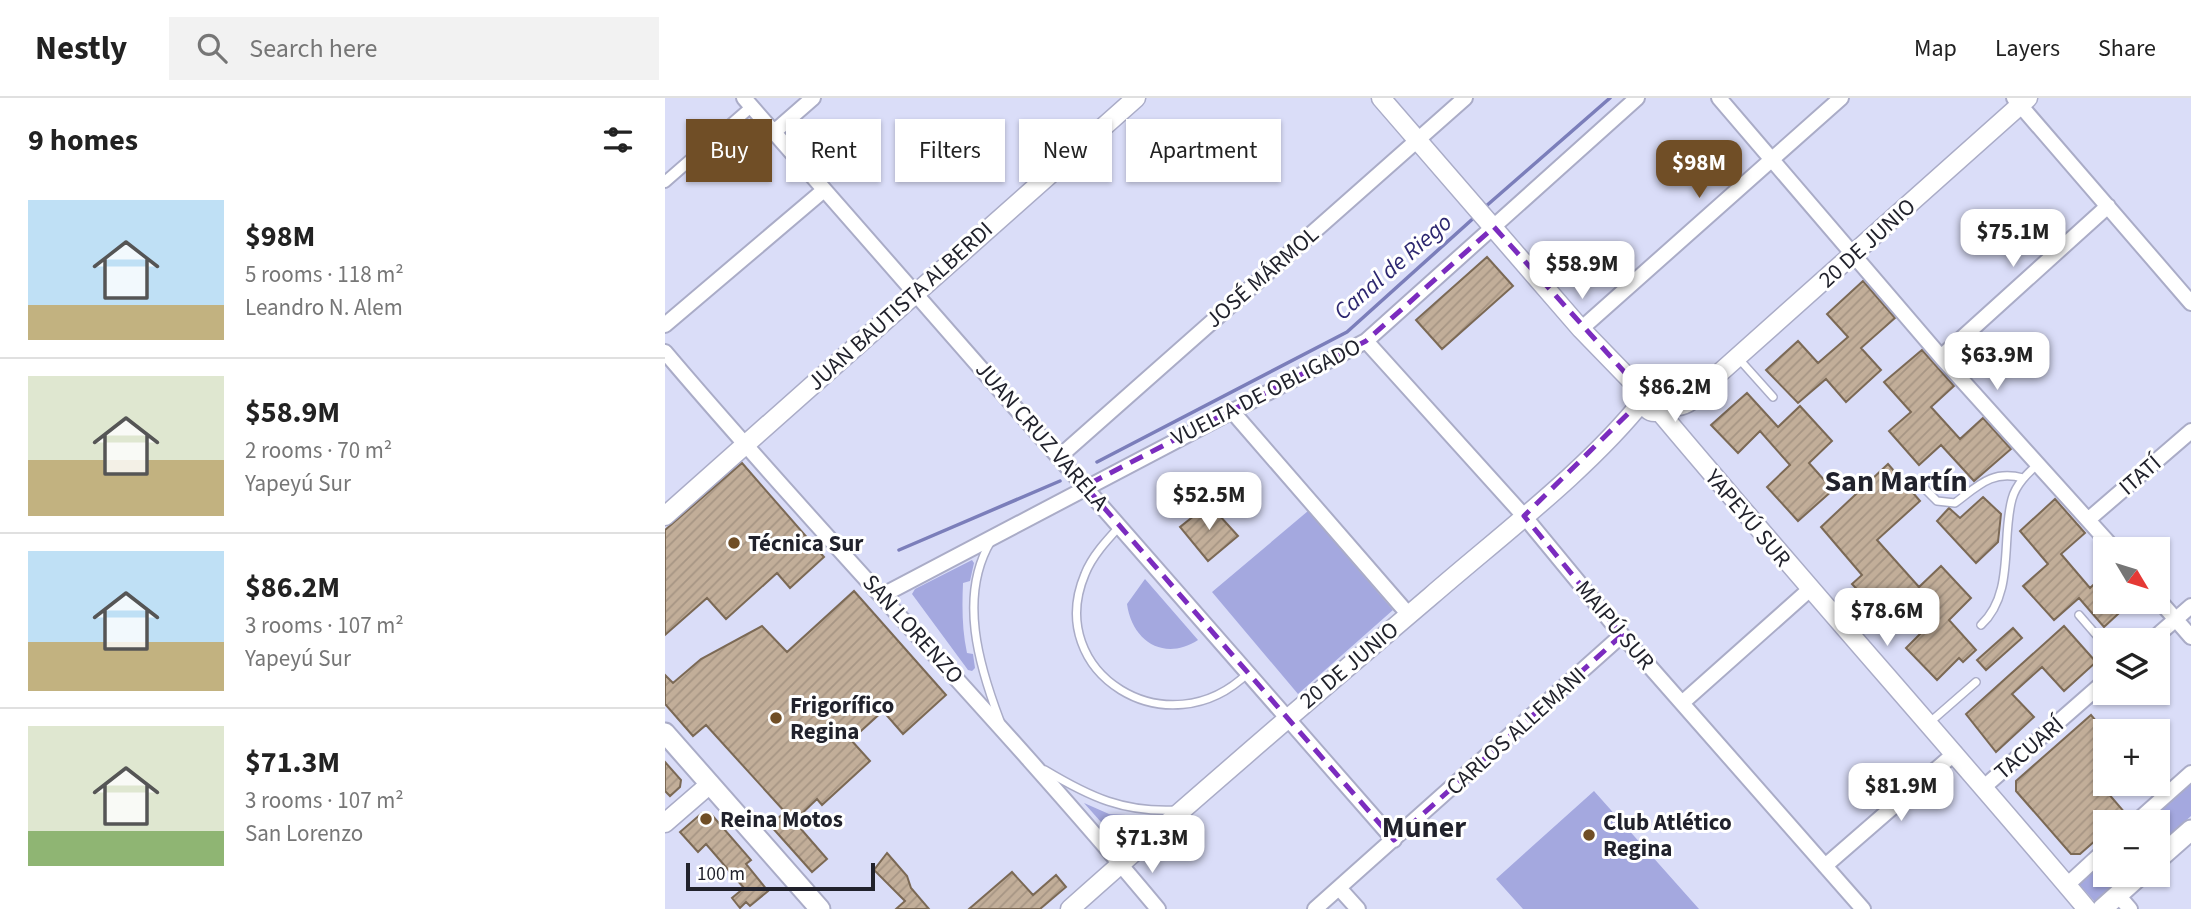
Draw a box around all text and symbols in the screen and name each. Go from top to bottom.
search box [169,17,659,80]
text: Nestly [35,25,127,72]
icon: search [193,29,231,67]
text: Search here [249,30,377,67]
text: Map [1914,31,1957,66]
text: Layers [1995,31,2060,66]
text: Share [2098,31,2156,66]
text: 9 homes [28,119,138,162]
chip: Buy [686,119,772,182]
chip: Rent [786,119,881,182]
chip: Filters [895,119,1005,182]
chip: New [1019,119,1112,182]
chip: Apartment [1126,119,1281,182]
icon: filters [599,121,637,159]
pin: $98M [1658,140,1740,200]
text: $98M [1672,146,1726,179]
street label: 20 DE JUNIO [1811,190,1923,296]
water label: Canal de Riego [1326,206,1460,328]
pin: $75.1M [1956,209,2070,269]
street label: JUAN BAUTISTA ALBERDI [800,214,1000,398]
text: $98M [245,215,315,258]
text: $75.1M [1976,215,2050,248]
street label: JOSÉ MÁRMOL [1198,218,1326,336]
icon: home [84,228,168,312]
pin: $58.9M [1525,242,1639,301]
text: $58.9M [1545,247,1619,280]
text: 5 rooms · 118 m² [245,258,404,291]
text: Leandro N. Alem [245,291,403,324]
street label: VUELTA DE OBLIGADO [1166,330,1366,454]
pin: $63.9M [1940,332,2054,392]
text: $63.9M [1960,338,2034,371]
street label: JUAN CRUZ VARELA [968,354,1117,518]
pin: $86.2M [1618,364,1732,424]
text: $86.2M [1638,370,1712,403]
text: $58.9M [245,391,340,434]
icon: home [84,404,168,488]
text: 2 rooms · 70 m² [245,434,392,467]
street label: ITATÍ [2111,446,2169,503]
district label: San Martín [1824,460,1968,503]
street label: YAPEYÚ SUR [1697,461,1799,574]
text: Yapeyú Sur [245,467,351,500]
pin: $52.5M [1152,472,1266,532]
text: $52.5M [1172,478,1246,511]
place label: Técnica Sur [748,527,864,560]
marker: Técnica Sur [726,535,742,551]
north arrow [2093,537,2170,614]
map controls [2093,537,2170,887]
text: $86.2M [245,566,340,609]
street label: SAN LORENZO [855,567,971,691]
street label: MAIPÚ SUR [1568,573,1662,677]
icon: home [84,579,168,663]
pin: $78.6M [1830,588,1944,648]
text: $78.6M [1850,594,1924,627]
text: 3 rooms · 107 m² [245,609,404,642]
street label: 20 DE JUNIO [1292,614,1406,716]
button: layers [2093,628,2170,705]
text: Yapeyú Sur [245,642,351,675]
street label: CARLOS ALLEMANI [1439,659,1593,803]
place label: Frigorífico Regina [790,689,894,748]
street label: TACUARÍ [1987,708,2072,788]
marker: Frigorífico Regina [768,710,784,726]
button: + [2093,719,2170,796]
text: $71.3M [245,741,340,784]
icon: home [84,754,168,838]
pin: $81.9M [1844,764,1958,823]
text: $81.9M [1864,769,1938,802]
text: 3 rooms · 107 m² [245,784,404,817]
place label: Reina Motos [720,803,843,836]
district label: Muner [1382,806,1466,849]
place label: Club Atlético Regina [1603,806,1732,865]
button: − [2093,810,2170,887]
marker: Reina Motos [698,811,714,827]
pin: $71.3M [1095,816,1209,875]
text: San Lorenzo [245,817,363,850]
text: $71.3M [1115,821,1189,854]
marker: Club Atlético Regina [1581,827,1597,843]
scale bar [686,860,875,892]
text: 100 m [697,861,745,888]

